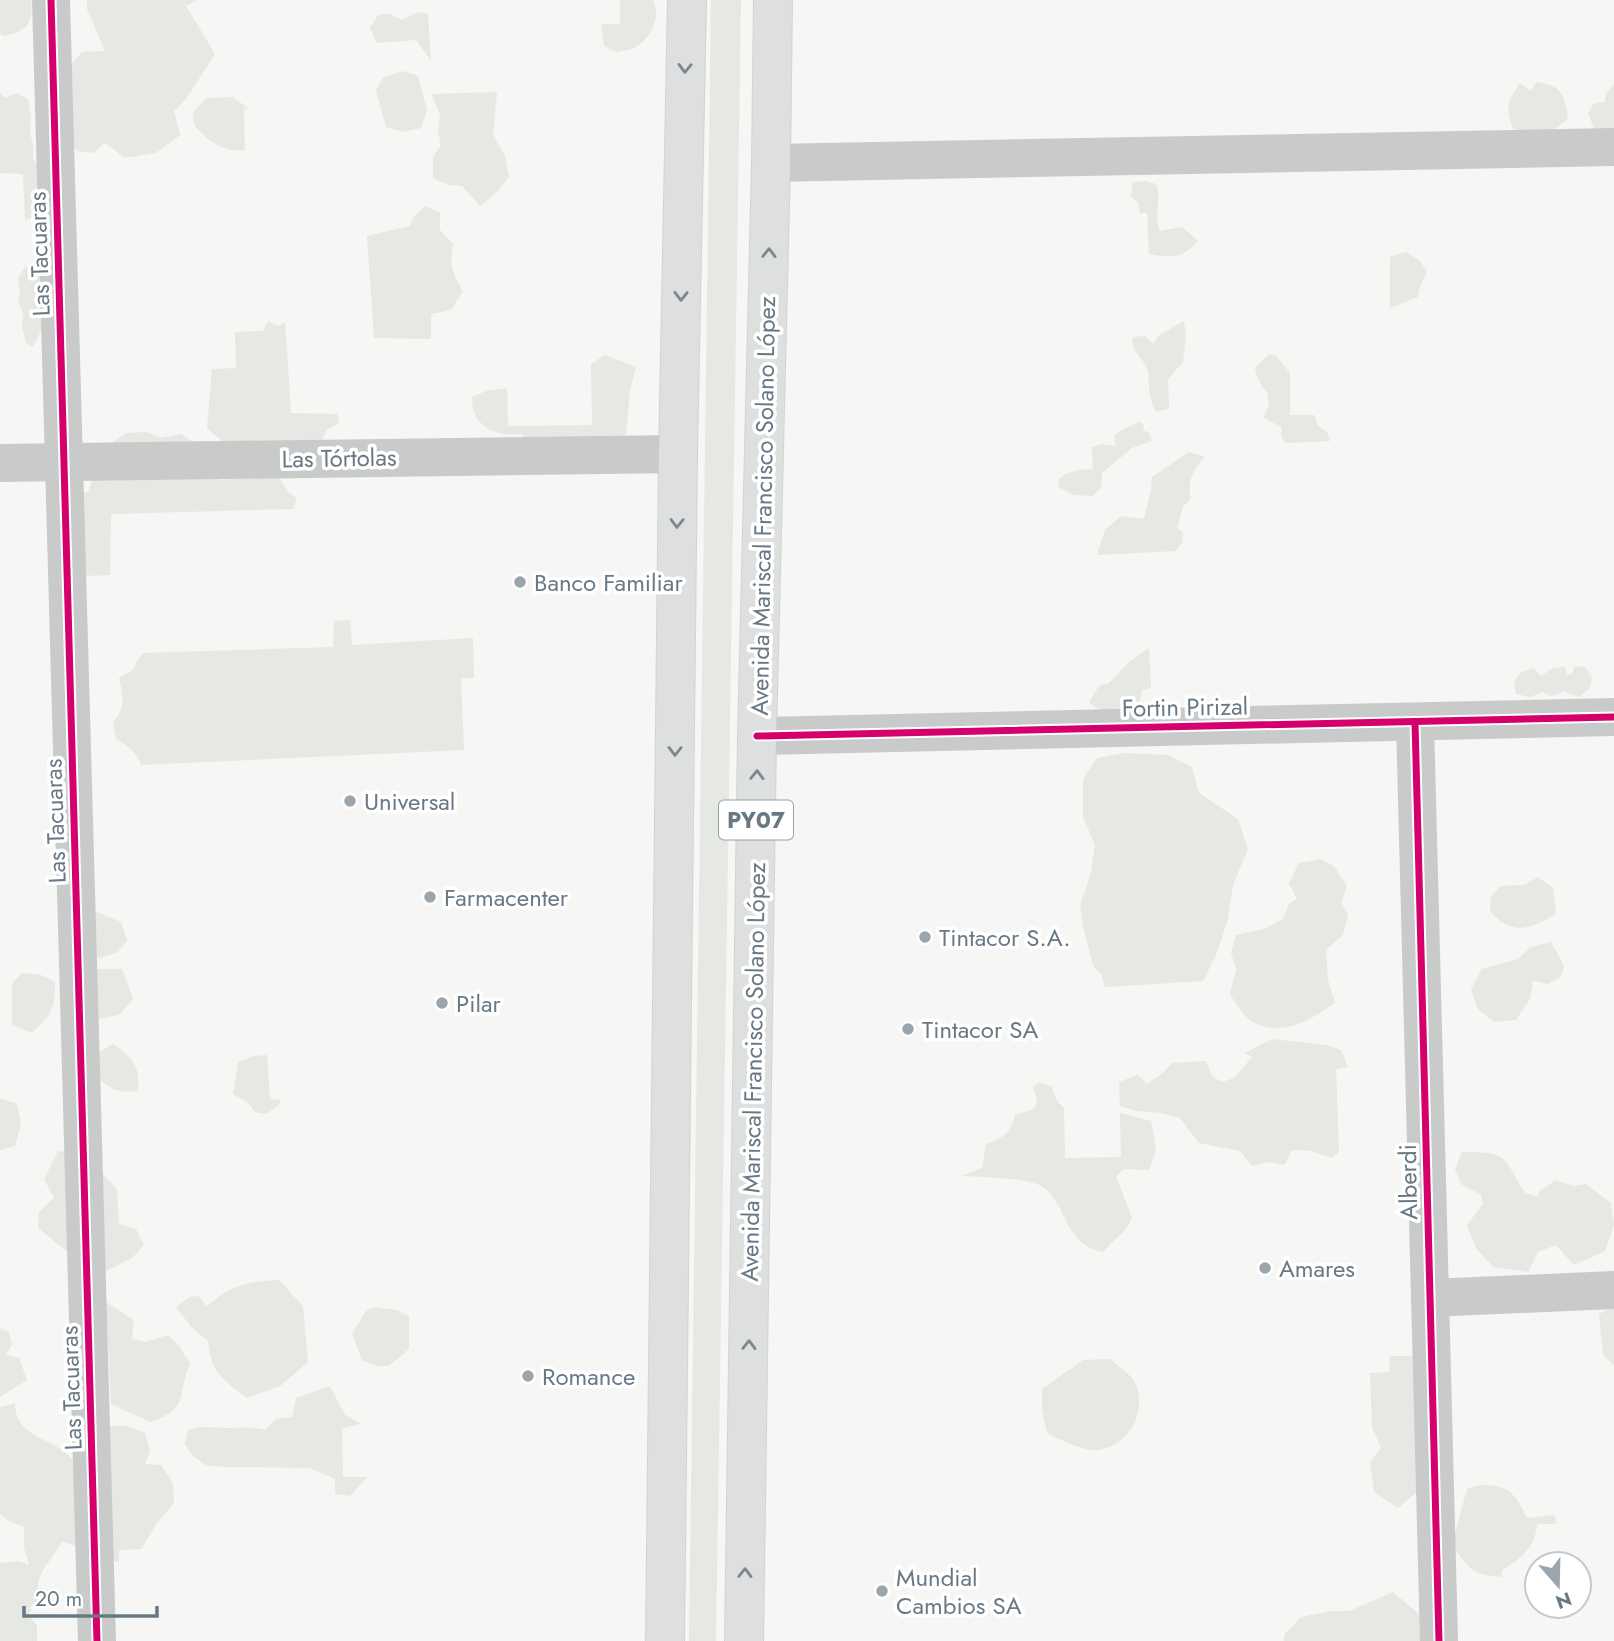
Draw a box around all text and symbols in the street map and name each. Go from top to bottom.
one-way arrow [677,63,693,74]
street label: Las Tacuaras [19,191,59,317]
one-way arrow [761,248,777,258]
one-way arrow [673,291,689,301]
street label: Avenida Mariscal Francisco Solano López [742,296,784,716]
street label: Las Tórtolas [281,439,397,477]
one-way arrow [670,518,685,529]
place label: Banco Familiar [534,565,683,600]
marker: Banco Familiar [512,574,528,590]
street label: Fortin Pirizal [1122,688,1248,726]
one-way arrow [667,746,683,756]
street label: Las Tacuaras [35,758,75,884]
one-way arrow [749,769,765,780]
place label: Universal [364,784,455,819]
marker: Universal [342,793,358,809]
road number: PY07 [719,800,793,840]
street label: Avenida Mariscal Francisco Solano López [732,862,774,1282]
place label: Farmacenter [444,880,569,915]
marker: Farmacenter [422,889,438,905]
place label: Tintacor S.A. [939,920,1070,955]
marker: Tintacor S.A. [917,929,933,945]
place label: Pilar [456,986,501,1021]
marker: Pilar [434,995,450,1011]
place label: Tintacor SA [922,1012,1038,1047]
marker: Tintacor SA [900,1021,916,1037]
street label: Alberdi [1390,1144,1426,1220]
place label: Amares [1279,1251,1355,1286]
marker: Amares [1257,1260,1273,1276]
street label: Las Tacuaras [51,1325,91,1451]
one-way arrow [741,1340,756,1351]
place label: Romance [542,1359,635,1394]
marker: Romance [520,1368,536,1384]
north arrow [1523,1550,1593,1620]
place label: Mundial Cambios SA [896,1560,1022,1623]
one-way arrow [737,1567,753,1578]
scale bar [24,1574,158,1618]
marker: Mundial Cambios SA [874,1583,890,1599]
text: 20 m [35,1584,82,1614]
text: N [1552,1585,1575,1616]

